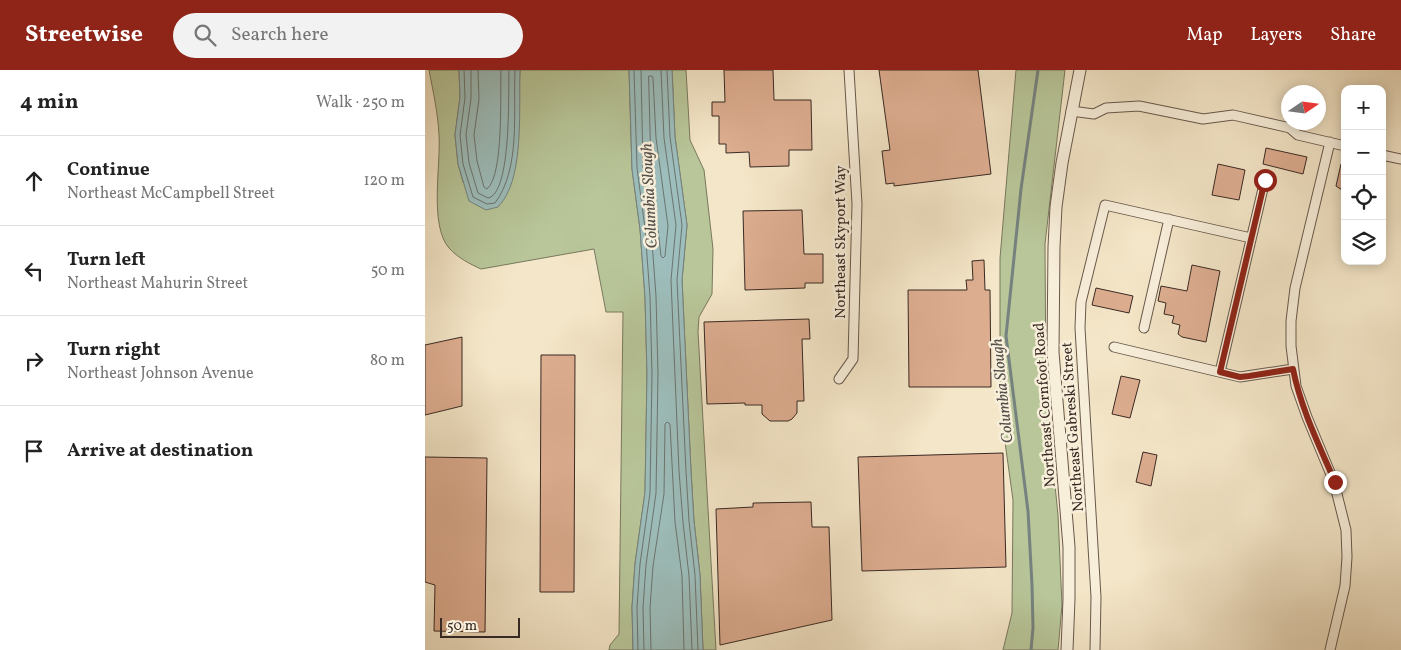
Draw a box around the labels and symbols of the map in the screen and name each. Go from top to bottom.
north arrow [1281,85,1326,130]
water label: Columbia Slough [636,143,664,249]
street label: Northeast Skyport Way [831,165,852,319]
route start [1254,169,1277,192]
street label: Northeast Cornfoot Road [1029,322,1062,488]
water label: Columbia Slough [987,337,1019,444]
street label: Northeast Gabreski Street [1057,341,1090,513]
route end [1324,471,1347,494]
scale bar [440,615,520,638]

